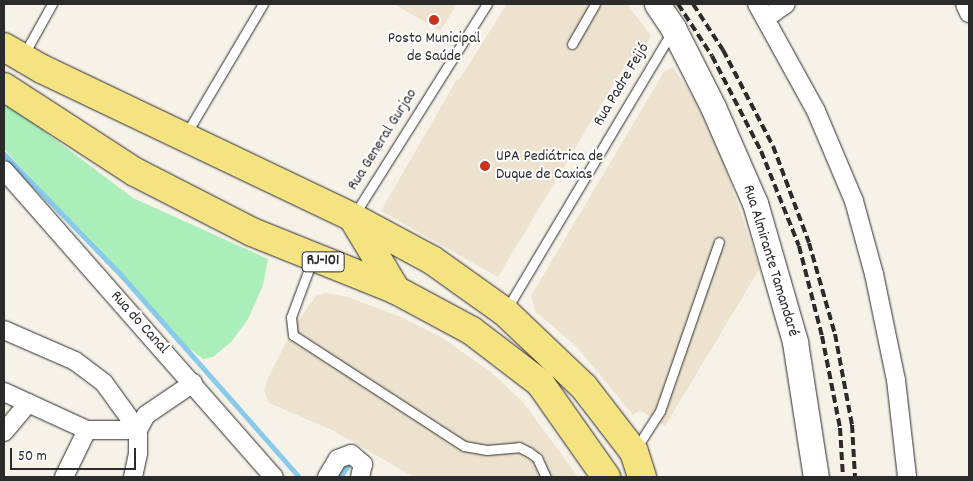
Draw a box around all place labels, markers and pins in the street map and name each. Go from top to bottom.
marker: Posto Municipal de Saúde [427,13,441,27]
place label: Posto Municipal de Saúde [388,29,480,67]
place label: UPA Pediátrica de Duque de Caxias [496,147,603,185]
marker: UPA Pediátrica de Duque de Caxias [478,159,492,173]

